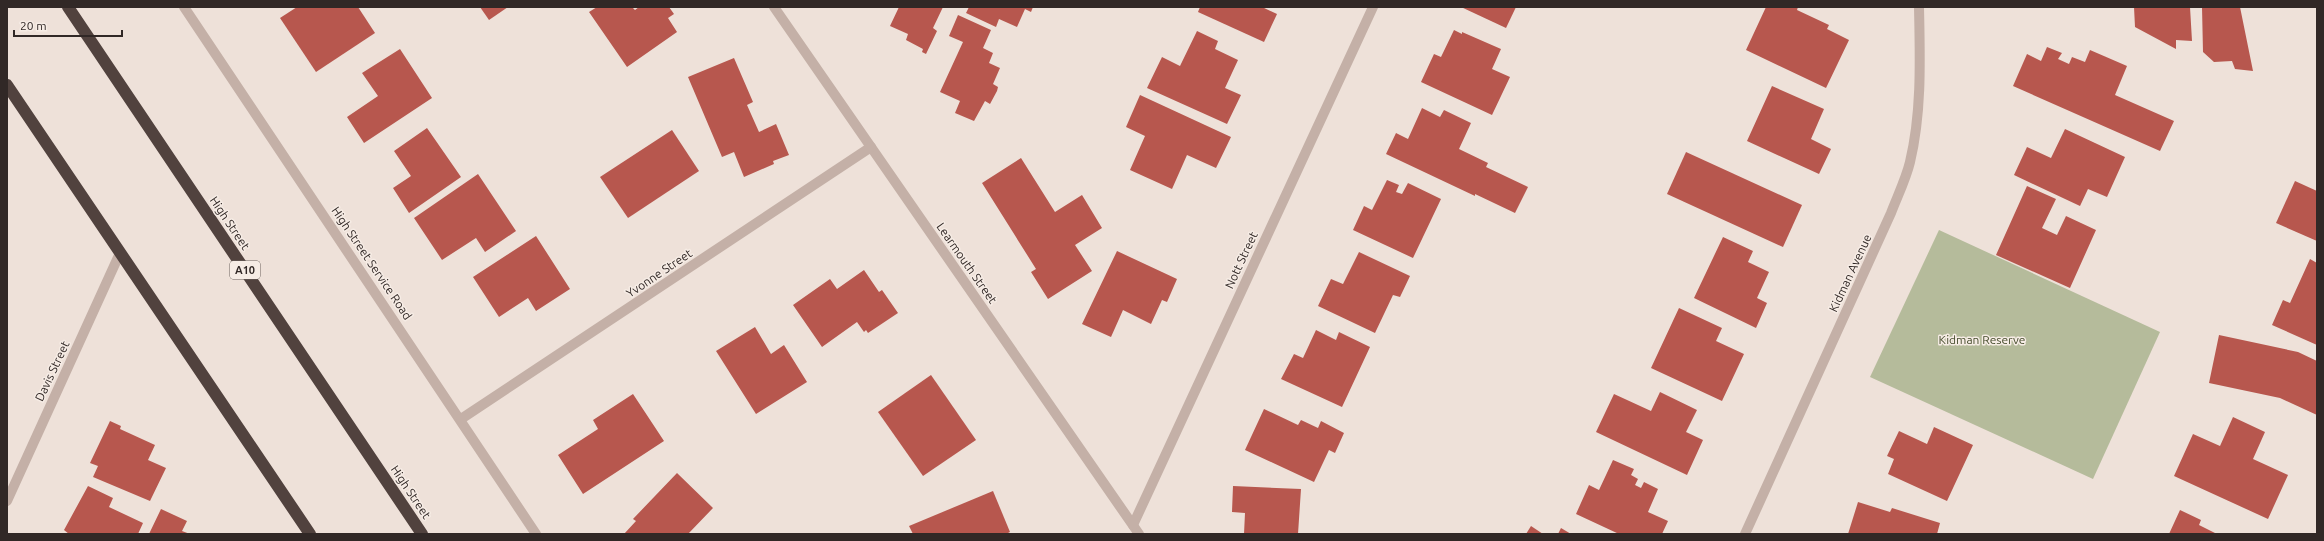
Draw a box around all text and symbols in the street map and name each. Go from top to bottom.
scale bar [14,12,122,38]
text: 20 m [20,19,47,32]
street label: High Street [207,194,253,252]
street label: High Street Service Road [329,204,415,322]
street label: Learmouth Street [934,220,1000,306]
street label: Nott Street [1222,229,1260,291]
street label: Kidman Avenue [1826,232,1874,314]
street label: Yvonne Street [624,246,695,300]
road number: A10 [230,261,260,279]
park label: Kidman Reserve [1939,333,2025,346]
street label: Davis Street [32,339,72,403]
street label: High Street [388,463,434,521]

